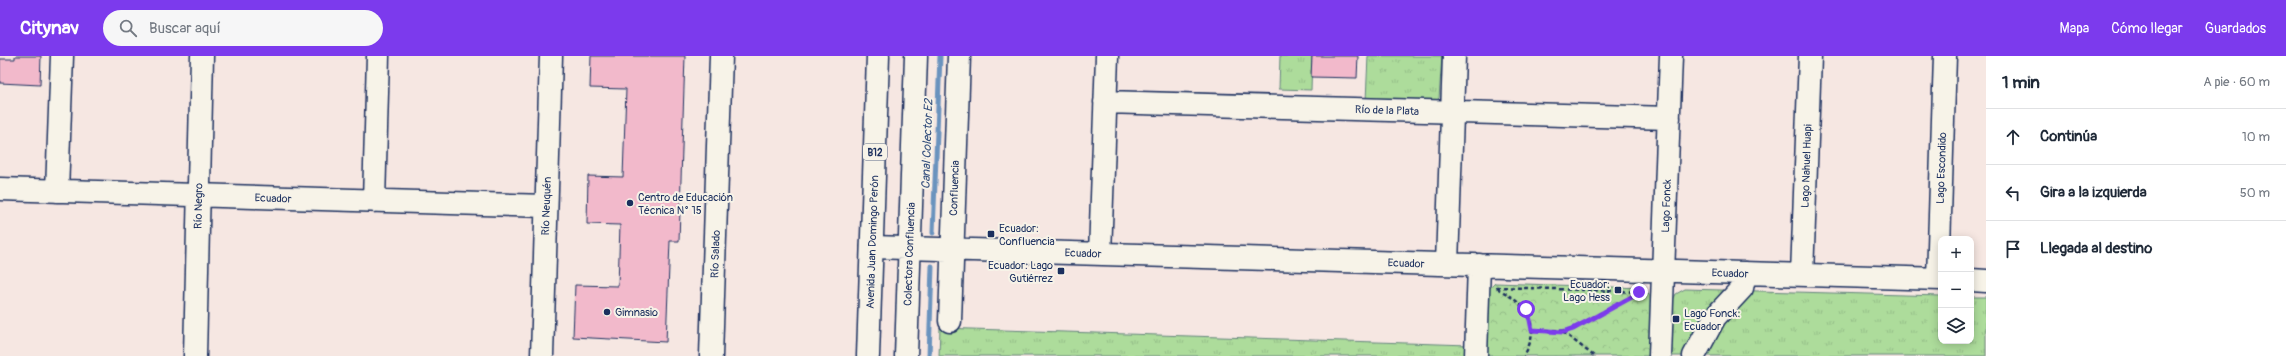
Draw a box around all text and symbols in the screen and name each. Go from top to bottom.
search box [103,10,383,46]
text: Citynav [20,16,79,40]
icon: search [117,17,139,39]
text: Buscar aquí [149,19,221,38]
text: Mapa [2060,20,2089,37]
text: Cómo llegar [2111,20,2183,37]
text: Guardados [2205,20,2266,37]
text: 1 min [2002,72,2040,93]
text: A pie · 60 m [2203,74,2270,90]
water label: Canal Colector E2 [918,97,937,189]
street label: Río de la Plata [1355,103,1419,118]
street label: Lago Nahuel Huapi [1799,124,1814,208]
icon: ahead [2002,126,2024,148]
text: Continúa [2040,127,2097,146]
text: 10 m [2242,129,2270,145]
street label: Lago Escondido [1934,132,1949,204]
road number: B12 [863,144,887,160]
street label: Confluencia [947,160,962,216]
street label: Avenida Juan Domingo Perón [864,175,881,309]
street label: Río Neuquén [539,176,554,236]
street label: Lago Fonck [1659,179,1674,233]
icon: left [2002,182,2024,204]
street label: Río Negro [192,183,205,229]
text: Gira a la izquierda [2040,183,2147,202]
text: 50 m [2240,185,2270,201]
street label: Ecuador [254,191,292,206]
place label: Centro de Educación Técnica N° 15 [638,191,733,217]
marker: Centro de Educación Técnica N° 15 [625,198,635,208]
street label: Colectora Confluencia [901,202,918,306]
place label: Ecuador: Confluencia [999,222,1055,248]
marker: Ecuador: Confluencia [986,229,996,239]
street label: Río Salado [708,230,723,278]
map controls [1938,236,1974,344]
button: + [1938,236,1974,272]
icon: arrive [2002,238,2024,260]
text: Llegada al destino [2040,239,2152,258]
street label: Ecuador [1064,246,1102,261]
street label: Ecuador [1387,256,1425,271]
place label: Ecuador: Lago Gutiérrez [988,259,1053,285]
marker: Ecuador: Lago Gutiérrez [1056,266,1066,276]
street label: Ecuador [1711,266,1749,281]
button: − [1938,272,1974,308]
place label: Ecuador: Lago Hess [1563,278,1610,304]
route end [1630,283,1648,301]
marker: Ecuador: Lago Hess [1613,285,1623,295]
route start [1517,300,1535,318]
place label: Gimnasio [615,306,658,319]
marker: Gimnasio [602,307,612,317]
place label: Lago Fonck: Ecuador [1684,307,1740,333]
button: layers [1938,308,1974,344]
marker: Lago Fonck: Ecuador [1671,314,1681,324]

